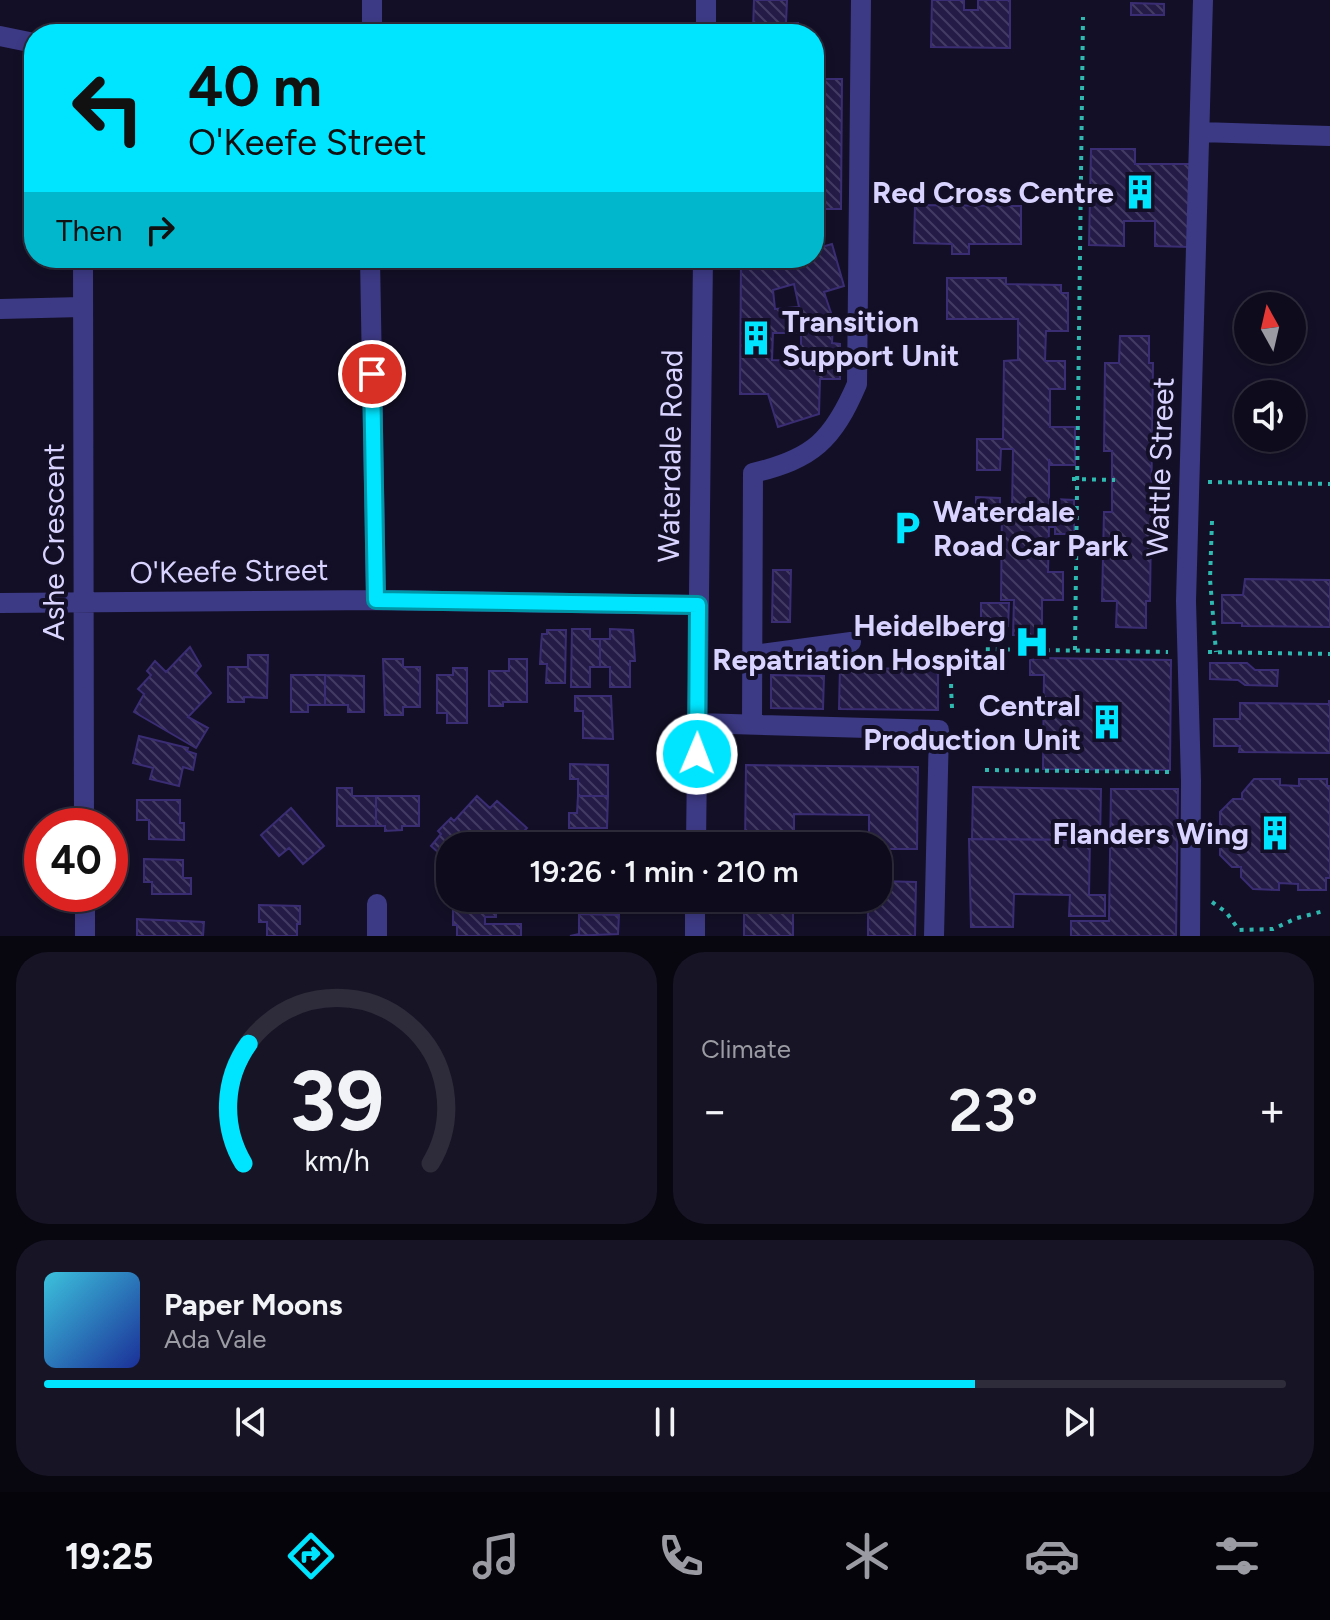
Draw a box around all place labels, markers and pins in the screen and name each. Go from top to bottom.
building icon: Red Cross Centre [1121,173,1159,211]
place label: Red Cross Centre [872,174,1114,211]
place label: Transition Support Unit [782,303,959,374]
building icon: Transition Support Unit [737,319,775,357]
pin [338,340,406,408]
place label: Waterdale Road Car Park [933,493,1128,564]
parking icon: Waterdale Road Car Park [888,509,926,547]
place label: Heidelberg Repatriation Hospital [712,607,1006,678]
hospital icon: Heidelberg Repatriation Hospital [1013,623,1051,661]
place label: Central Production Unit [863,687,1081,758]
building icon: Central Production Unit [1088,703,1126,741]
building icon: Flanders Wing [1256,814,1294,852]
place label: Flanders Wing [1053,815,1249,852]

